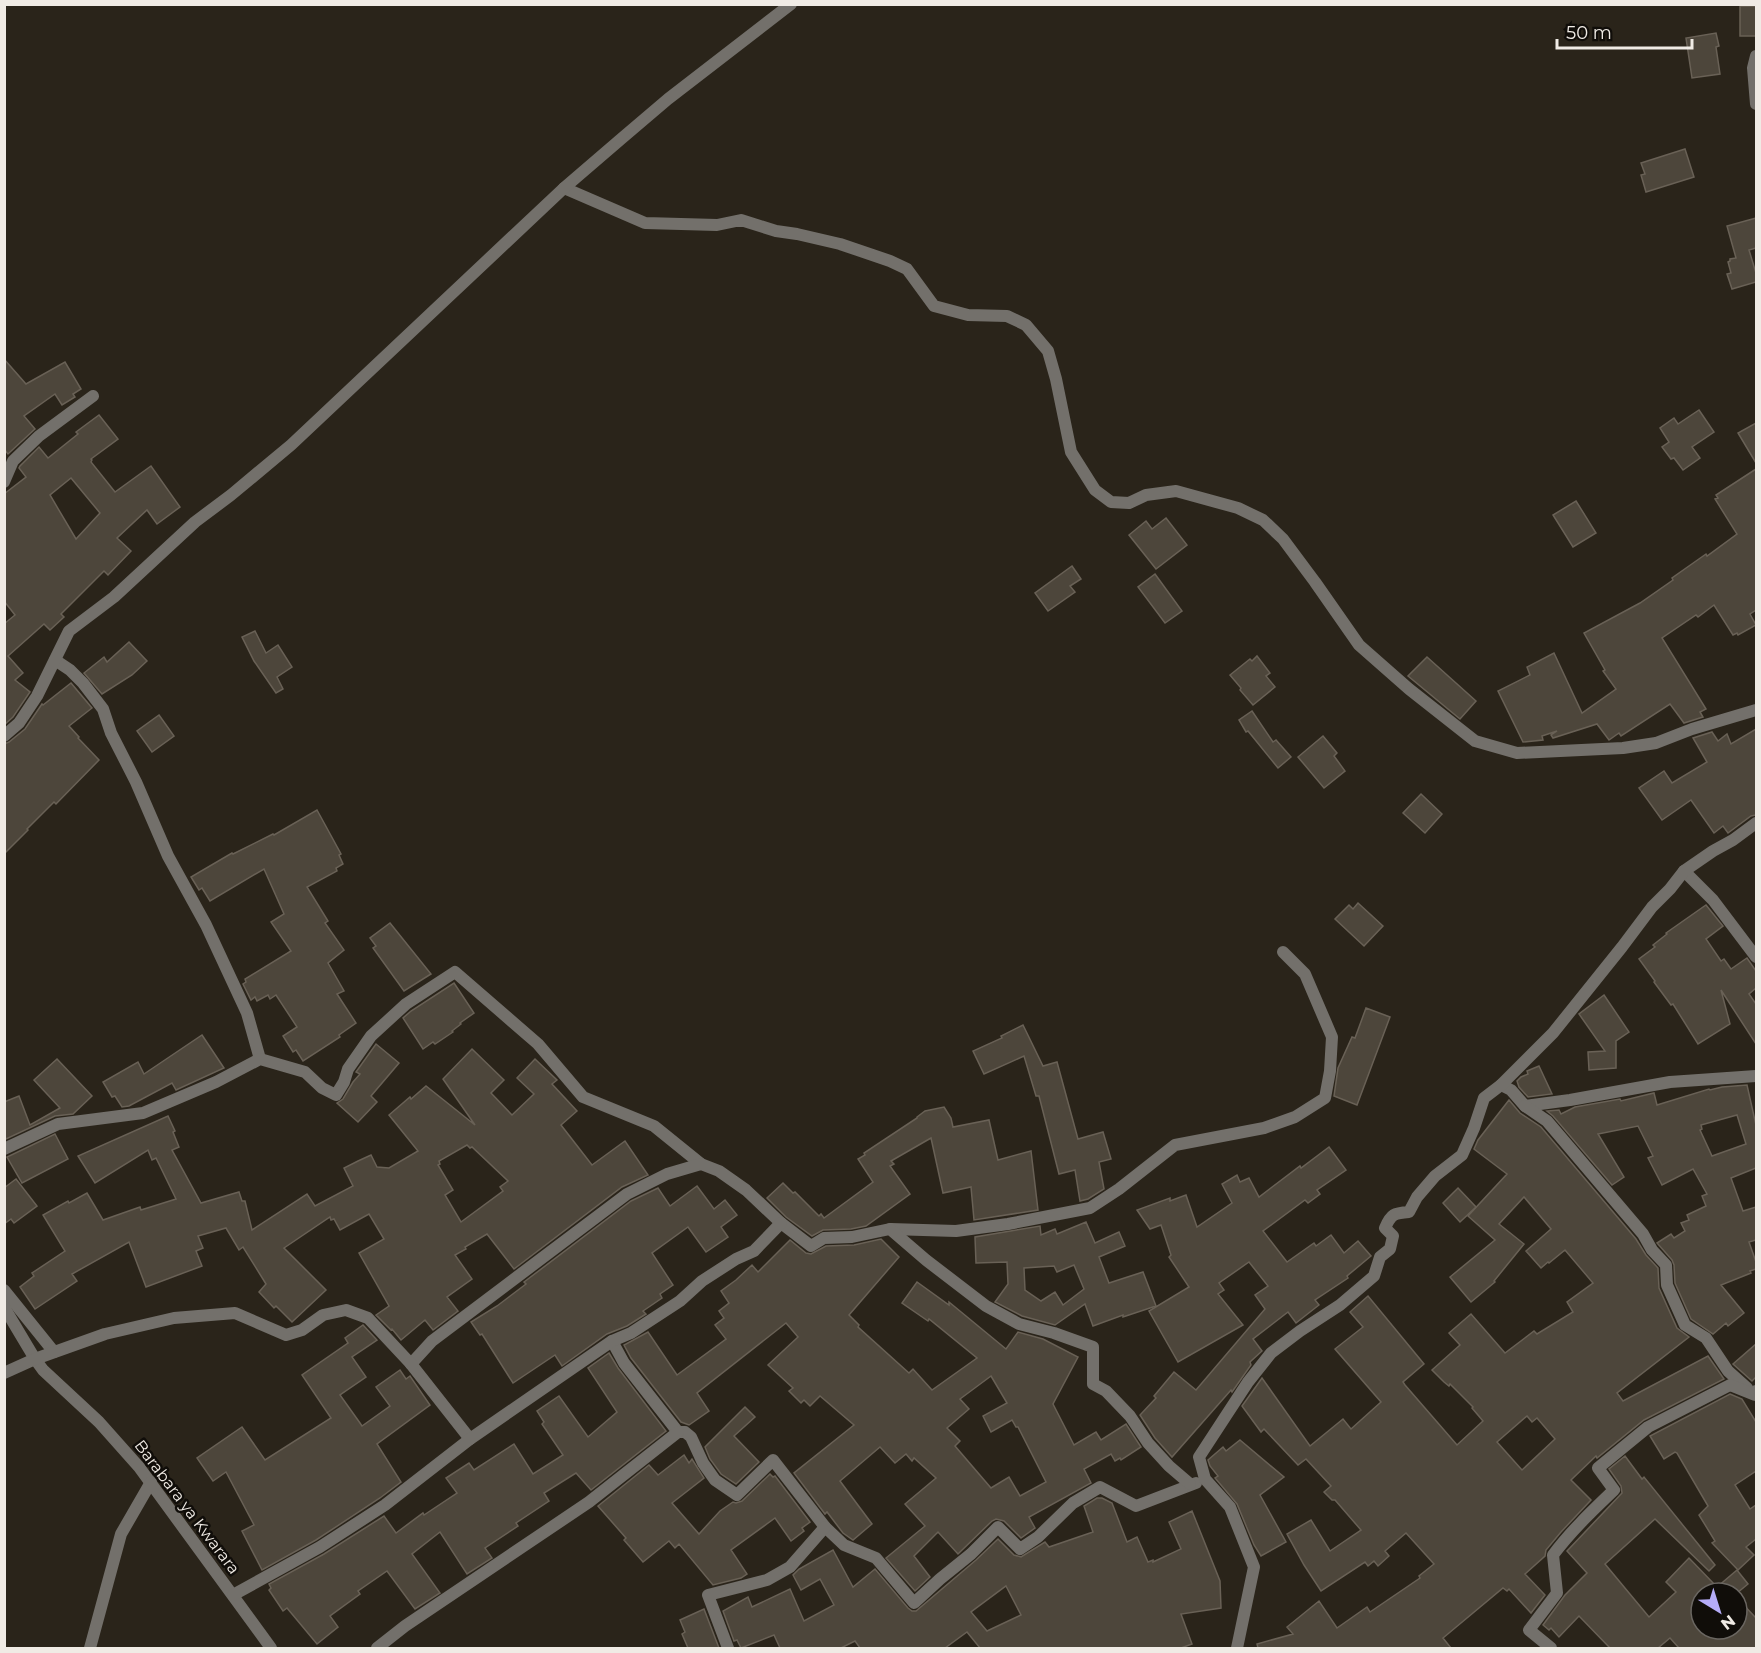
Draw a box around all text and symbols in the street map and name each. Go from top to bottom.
scale bar [1557,12,1692,50]
text: 50 m [1566,22,1612,44]
street label: Barabara ya Kwarara [130,1436,244,1578]
north arrow [1689,1581,1749,1641]
text: N [1717,1611,1739,1634]

